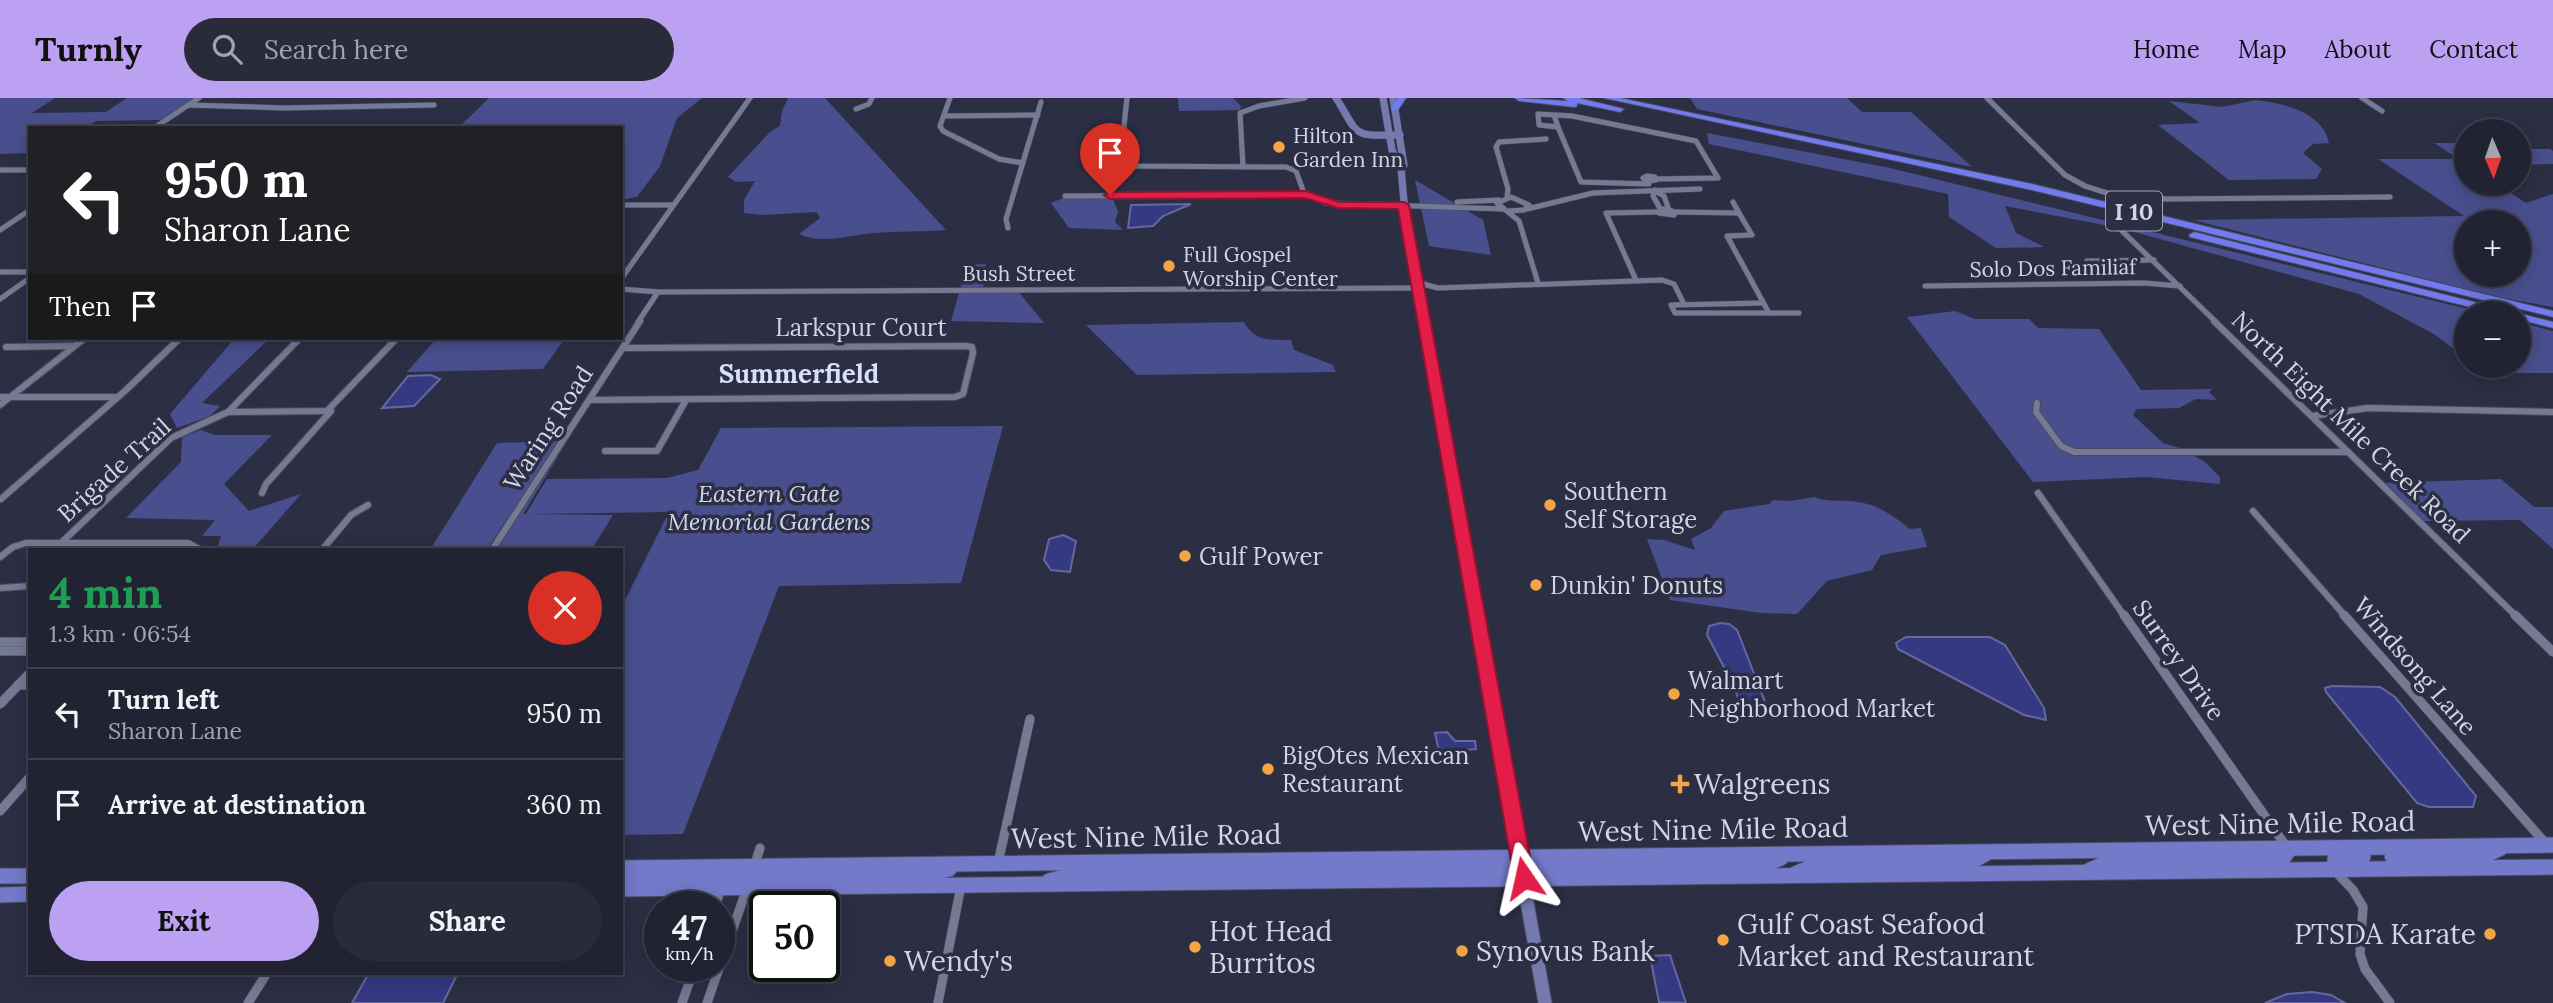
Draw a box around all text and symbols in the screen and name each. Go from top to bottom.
search box [184,18,674,81]
text: Turnly [35,28,142,70]
icon: search [208,30,246,68]
text: Search here [264,33,408,66]
text: Home [2133,34,2200,65]
text: Map [2238,34,2287,65]
text: About [2325,34,2391,65]
text: Contact [2429,34,2518,65]
north arrow [2454,119,2530,196]
map controls [2454,119,2531,378]
place label: Hilton Garden Inn [1293,122,1404,173]
pin [1080,123,1140,195]
icon: arrive [1091,134,1129,172]
marker: Hilton Garden Inn [1271,139,1287,155]
text: 950 m [164,148,308,210]
icon: left [49,154,140,245]
road number: I 10 [2106,192,2162,230]
text: Sharon Lane [164,209,351,250]
button: + [2454,210,2531,287]
place label: Full Gospel Worship Center [1183,241,1338,292]
street label: Solo Dos Familiaf [1969,253,2138,283]
marker: Full Gospel Worship Center [1161,258,1177,274]
street label: Bush Street [963,260,1076,287]
icon: arrive [125,287,163,325]
text: Then [49,290,111,323]
button: − [2454,301,2531,378]
street label: North Eight Mile Creek Road [2225,305,2477,549]
street label: Larkspur Court [775,312,947,343]
district label: Summerfield [719,357,879,390]
street label: Waring Road [496,360,600,496]
street label: Brigade Trail [51,411,177,529]
place label: Southern Self Storage [1564,476,1697,535]
park label: Eastern Gate Memorial Gardens [667,478,871,537]
marker: Southern Self Storage [1542,497,1558,513]
place label: Gulf Power [1199,541,1324,572]
marker: Gulf Power [1177,548,1193,564]
text: 4 min [49,566,162,620]
place label: Dunkin' Donuts [1550,570,1723,601]
button: close [528,571,602,645]
marker: Dunkin' Donuts [1528,577,1544,593]
street label: Windsong Lane [2347,591,2483,741]
street label: Surrey Drive [2126,594,2232,726]
text: 1.3 km · 06:54 [49,619,191,648]
place label: Walmart Neighborhood Market [1688,665,1936,724]
text: Turn left [108,683,219,716]
marker: Walmart Neighborhood Market [1666,686,1682,702]
icon: left [49,695,87,733]
text: 950 m [527,697,602,730]
text: Sharon Lane [108,716,242,745]
place label: BigOtes Mexican Restaurant [1282,740,1469,799]
marker: BigOtes Mexican Restaurant [1260,761,1276,777]
place label: Walgreens [1694,766,1830,802]
marker: Walgreens [1672,776,1688,792]
icon: arrive [49,786,87,824]
text: Arrive at destination [108,788,366,821]
text: 360 m [526,788,602,821]
street label: West Nine Mile Road [2144,803,2416,843]
street label: West Nine Mile Road [1577,809,1849,849]
street label: West Nine Mile Road [1010,816,1282,856]
position arrow [1487,841,1561,915]
button: Exit [49,881,319,961]
button: Share [333,881,602,961]
speed limit sign: 50 [749,891,840,982]
text: 47 [672,905,707,950]
place label: Gulf Coast Seafood Market and Restaurant [1737,906,2034,974]
place label: Hot Head Burritos [1209,913,1332,981]
place label: PTSDA Karate [2294,916,2476,952]
marker: PTSDA Karate [2482,926,2498,942]
marker: Gulf Coast Seafood Market and Restaurant [1715,932,1731,948]
place label: Synovus Bank [1476,933,1655,969]
marker: Hot Head Burritos [1187,939,1203,955]
text: km/h [665,942,714,965]
place label: Wendy's [904,943,1013,979]
marker: Synovus Bank [1454,943,1470,959]
marker: Wendy's [882,953,898,969]

